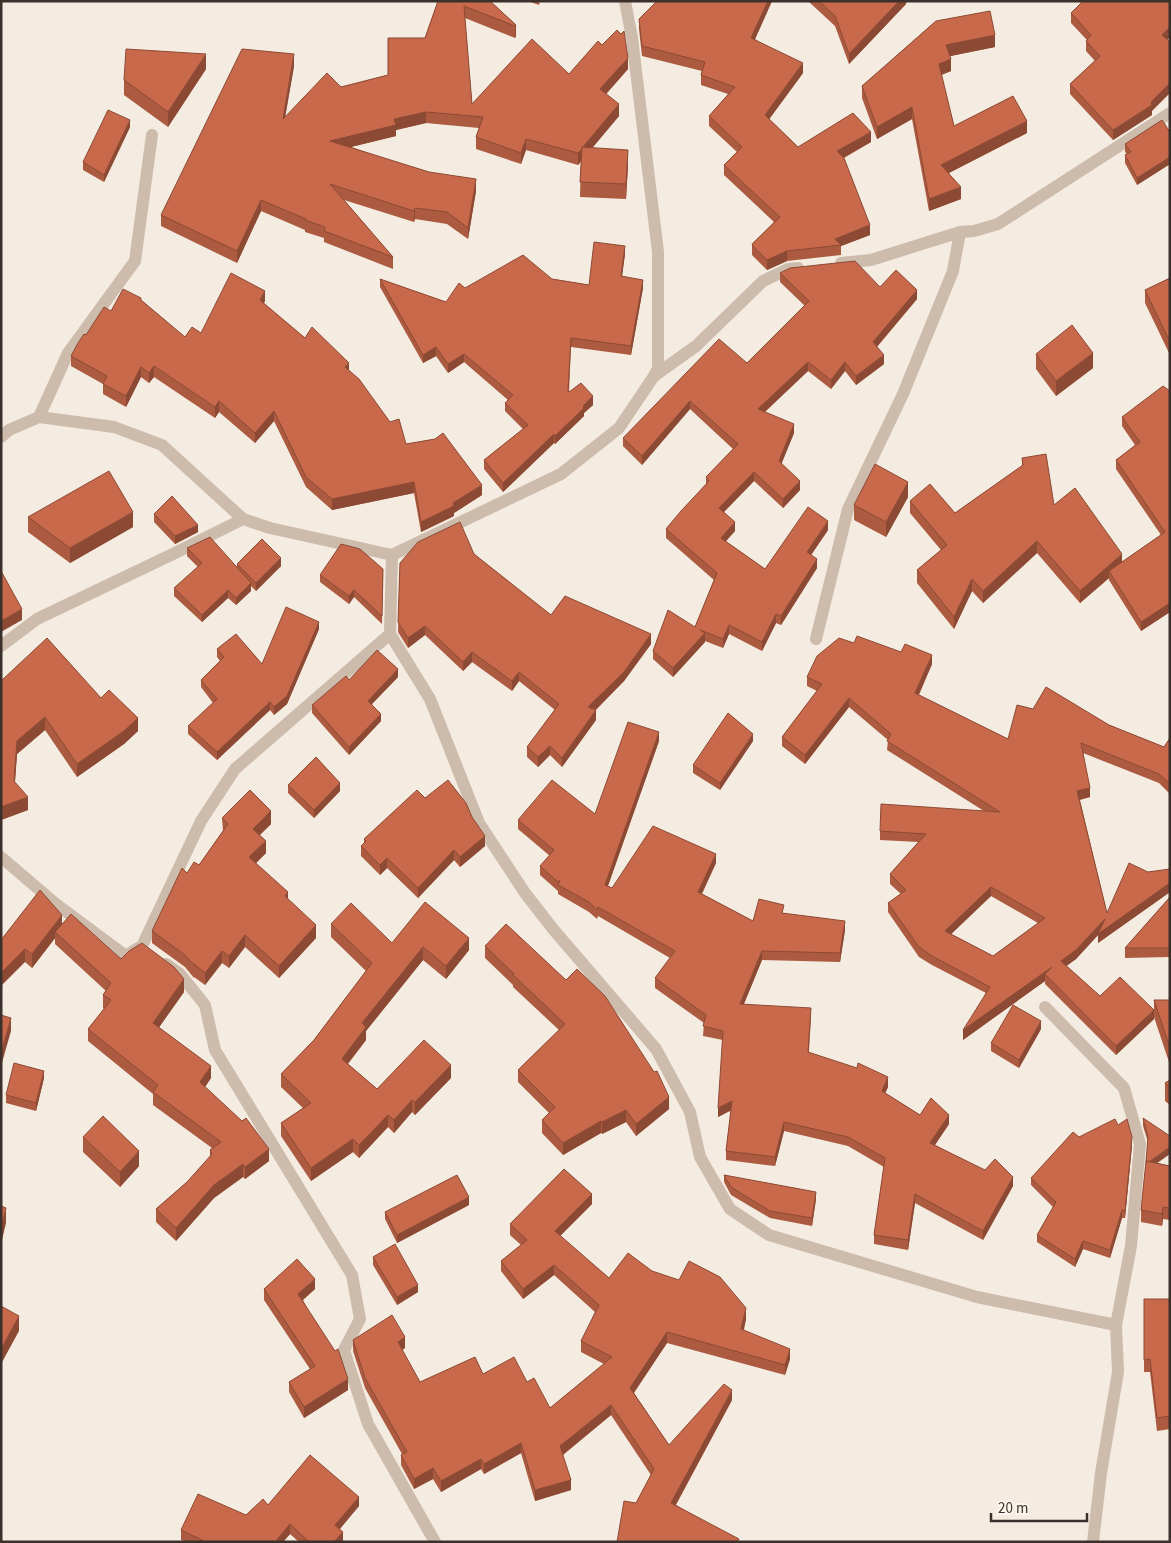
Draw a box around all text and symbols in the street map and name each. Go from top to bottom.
scale bar [991,1490,1087,1522]
text: 20 m [998,1498,1028,1519]

